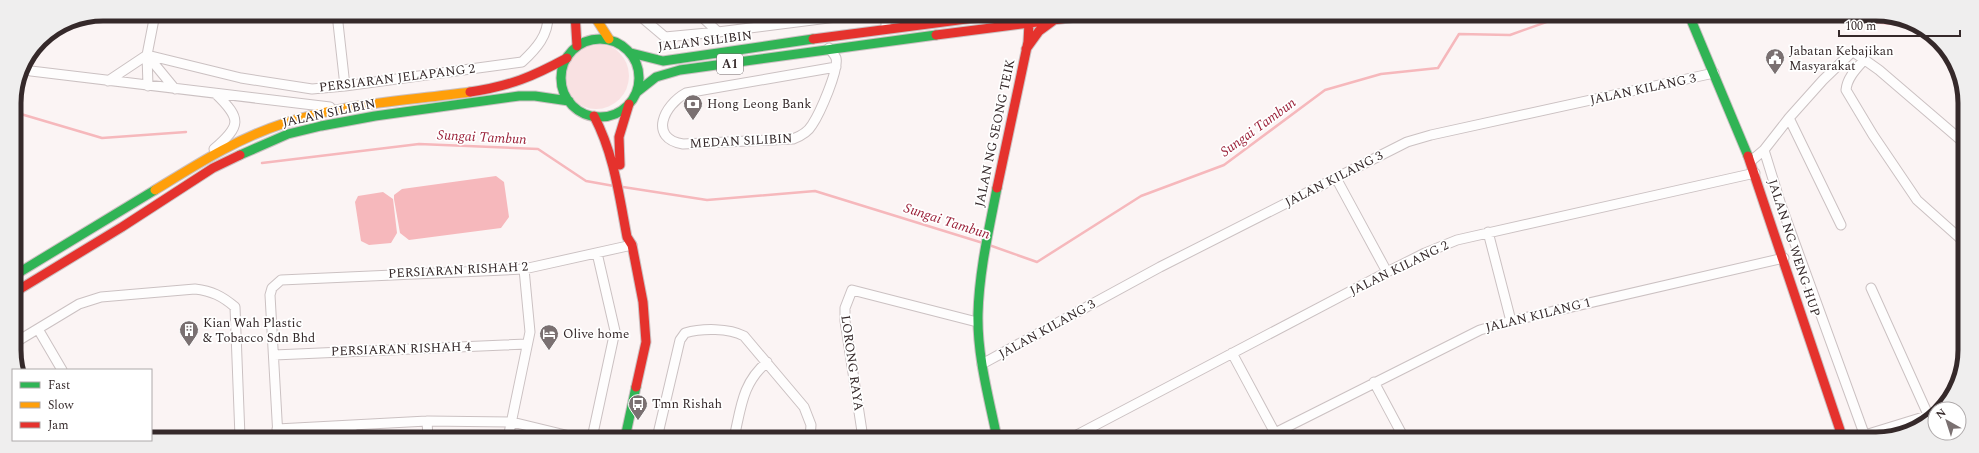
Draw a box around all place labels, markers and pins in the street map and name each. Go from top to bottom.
place label: Jabatan Kebajikan Masyarakat [1789,41,1894,76]
public building icon: Jabatan Kebajikan Masyarakat [1764,47,1786,75]
bank icon: Hong Leong Bank [682,93,704,121]
place label: Hong Leong Bank [707,94,812,114]
place label: Kian Wah Plastic & Tobacco Sdn Bhd [203,313,315,348]
building icon: Kian Wah Plastic & Tobacco Sdn Bhd [178,319,200,347]
hotel icon: Olive home [538,323,560,351]
place label: Olive home [563,324,629,344]
bus stop icon: Tmn Rishah [627,393,649,421]
place label: Tmn Rishah [652,394,722,414]

